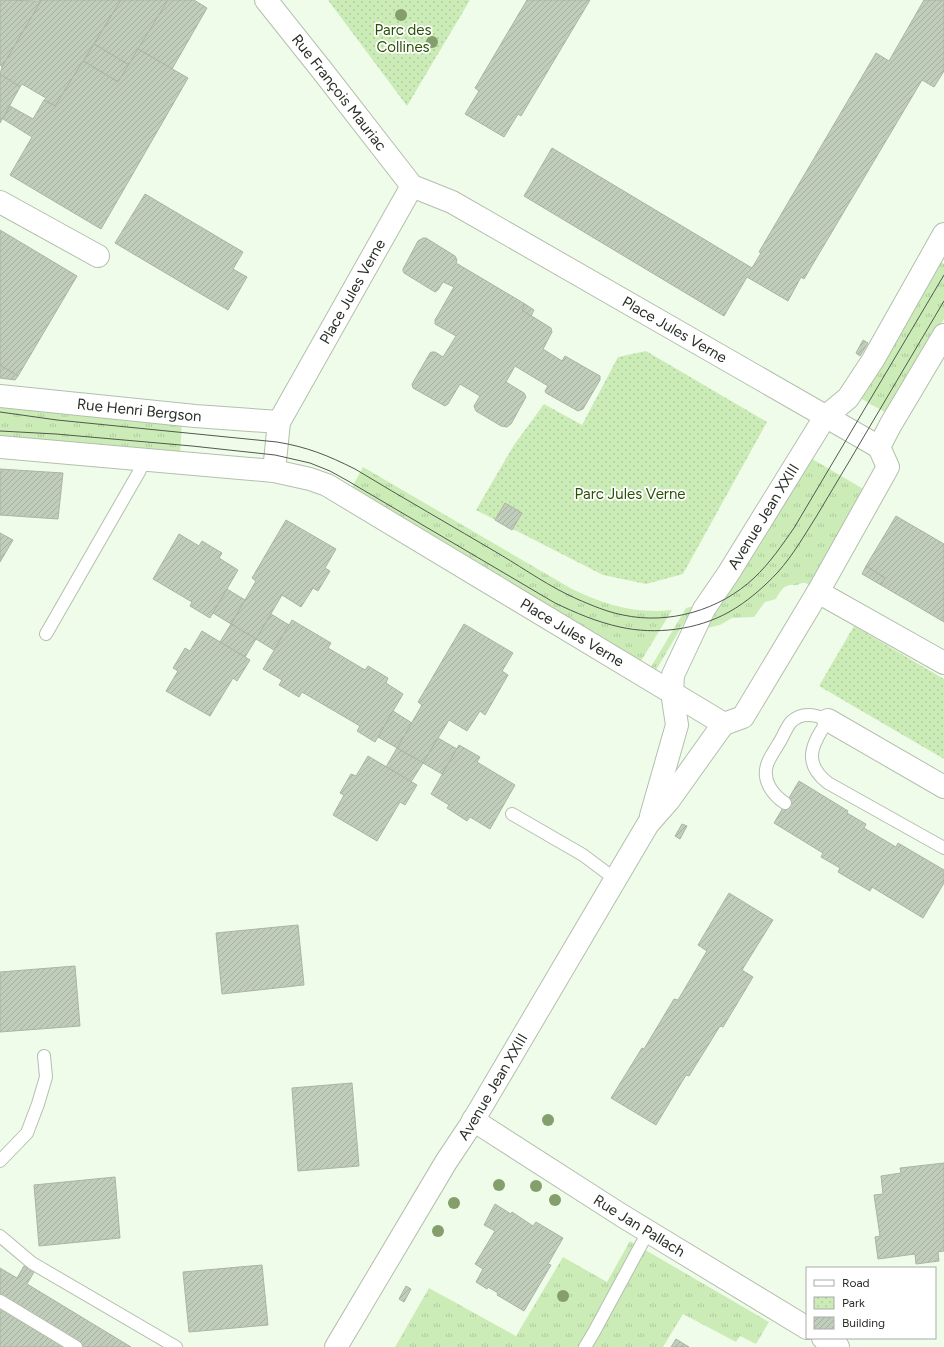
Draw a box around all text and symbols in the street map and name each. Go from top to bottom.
park label: Parc des Collines [374,21,432,56]
street label: Rue François Mauriac [288,31,390,154]
street label: Place Jules Verne [316,236,389,347]
street label: Place Jules Verne [619,293,730,367]
street label: Rue Henri Bergson [76,395,202,425]
street label: Avenue Jean XXIII [724,460,803,573]
park label: Parc Jules Verne [575,485,685,503]
street label: Place Jules Verne [517,594,627,671]
street label: Avenue Jean XXIII [454,1030,532,1143]
street label: Rue Jan Pallach [590,1191,688,1261]
legend [806,1267,936,1339]
text: Road [842,1276,870,1290]
text: Park [842,1296,865,1310]
text: Building [842,1316,885,1330]

